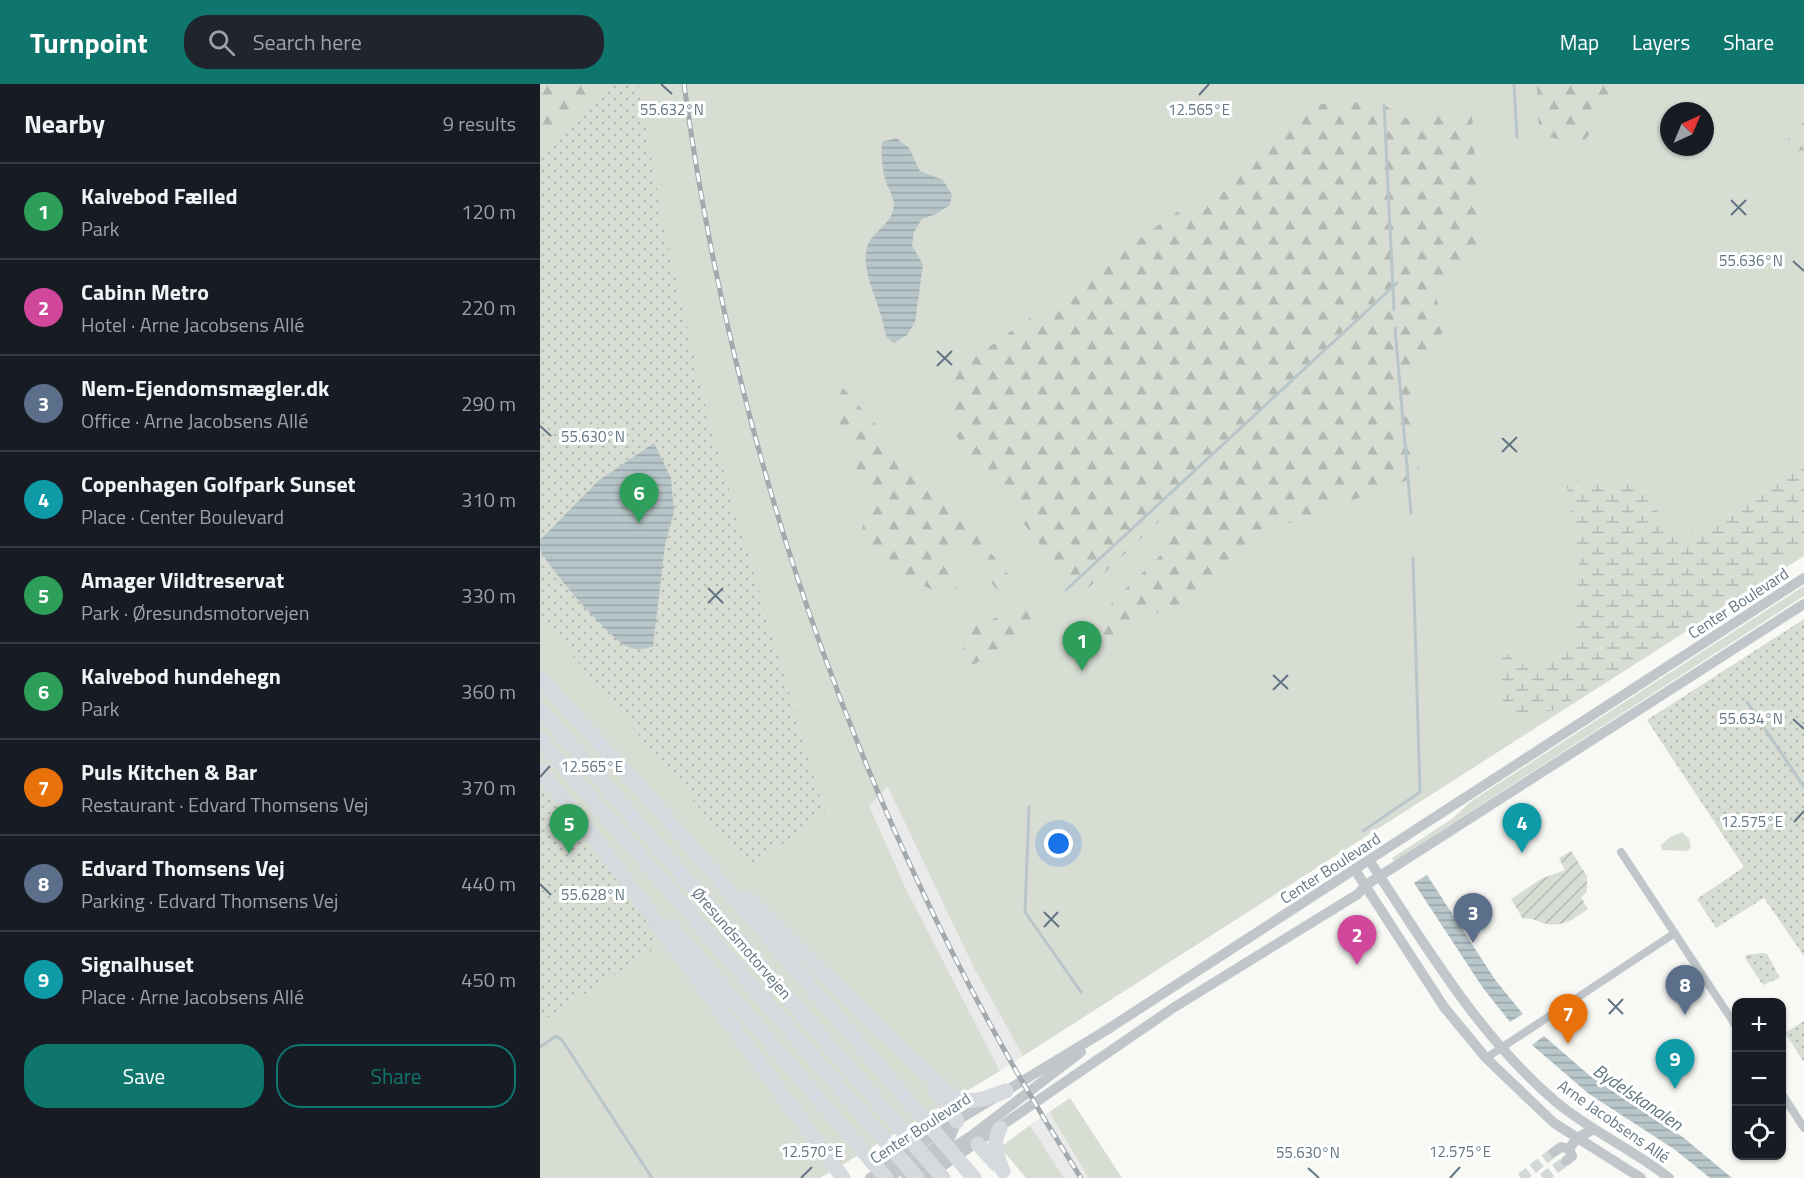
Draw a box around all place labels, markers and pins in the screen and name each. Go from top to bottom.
pin: 6 [620,474,658,523]
pin: 1 [1062,622,1102,671]
pin: 5 [549,804,588,854]
pin: 4 [1502,804,1542,853]
pin: 3 [1454,894,1492,943]
pin: 2 [1338,916,1376,965]
pin: 8 [1666,966,1704,1015]
pin: 7 [1548,994,1588,1044]
pin: 9 [1656,1040,1694,1089]

